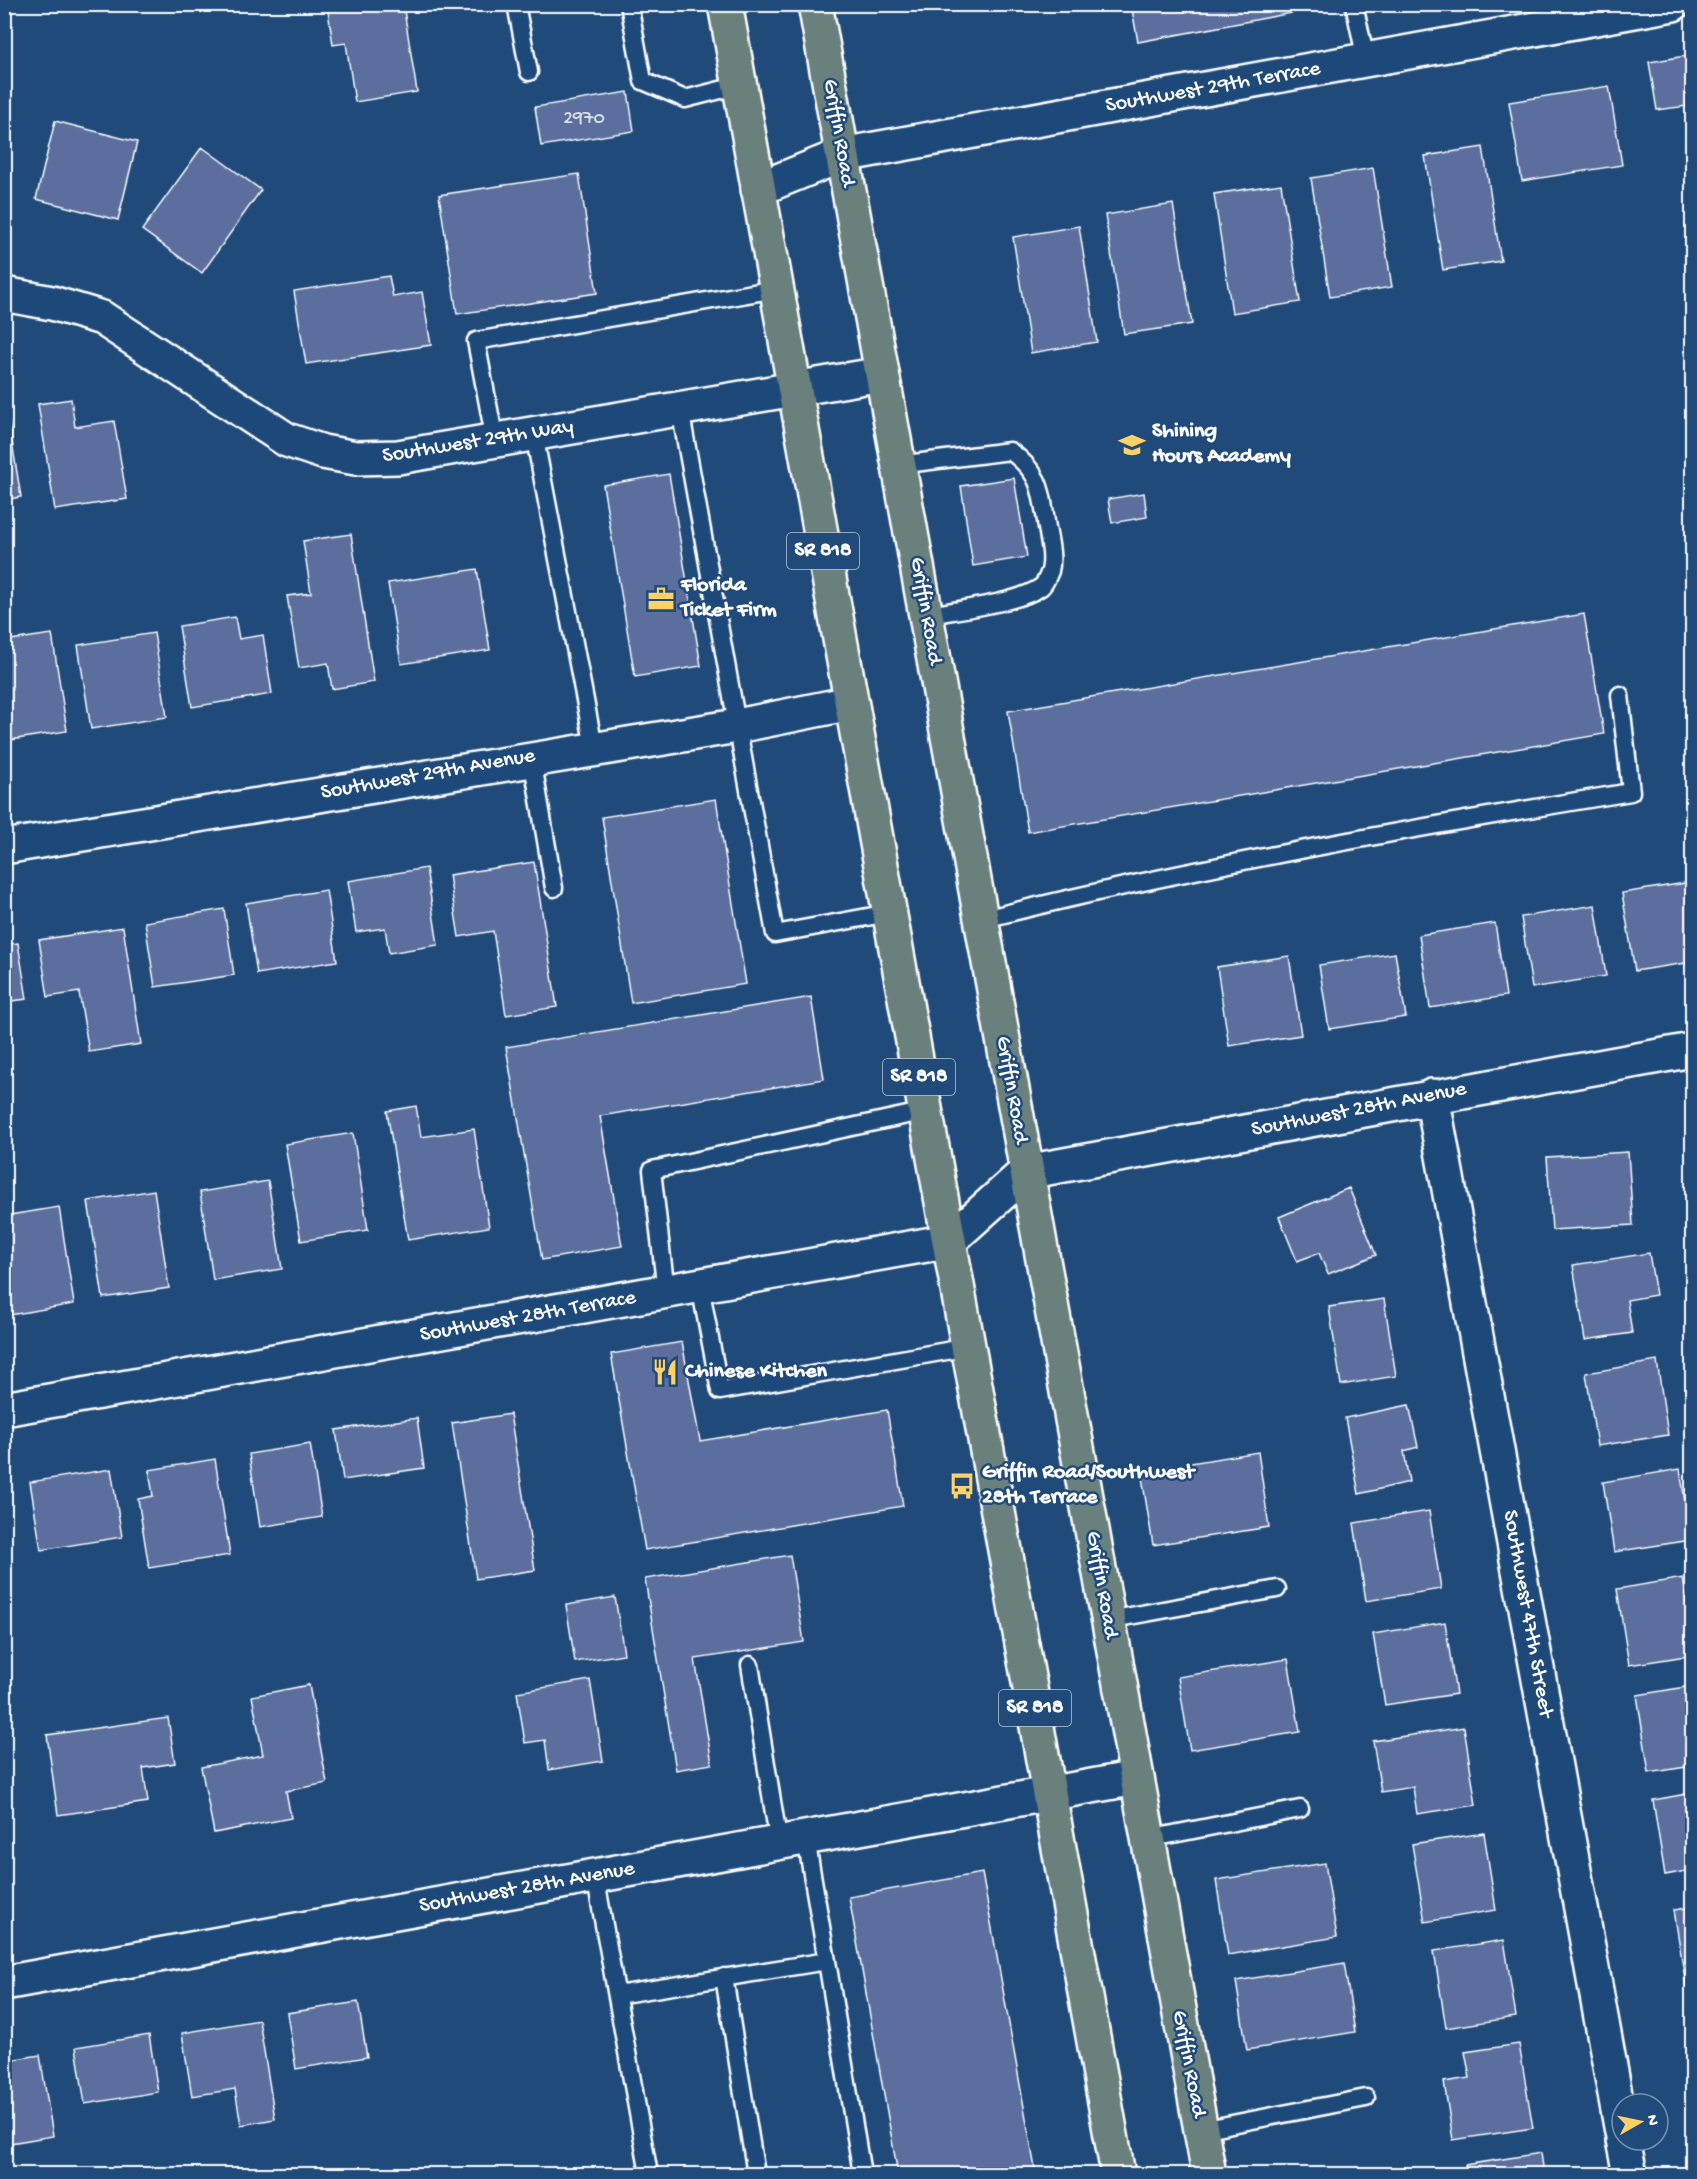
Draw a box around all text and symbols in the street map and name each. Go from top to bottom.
street label: Southwest 29th Terrace [1104,56,1323,120]
street label: Griffin Road [816,77,861,191]
house number: 2970 [563,108,605,131]
street label: Southwest 29th Way [381,414,576,470]
place label: Shining Hours Academy [1152,419,1291,470]
school or university icon: Shining Hours Academy [1117,430,1147,460]
road number: SR 818 [787,533,859,569]
street label: Griffin Road [903,555,948,669]
place label: Florida Ticket Firm [679,573,777,624]
office icon: Florida Ticket Firm [646,584,676,614]
street label: Southwest 29th Avenue [319,743,538,807]
street label: Griffin Road [989,1034,1034,1148]
road number: SR 818 [883,1059,955,1095]
street label: Southwest 28th Avenue [1249,1076,1469,1144]
street label: Southwest 28th Terrace [418,1285,639,1349]
restaurant icon: Chinese Kitchen [650,1357,680,1387]
place label: Chinese Kitchen [684,1359,827,1385]
place label: Griffin Road/Southwest 28th Terrace [982,1460,1196,1511]
bus stop icon: Griffin Road/Southwest 28th Terrace [947,1471,977,1501]
street label: Southwest 47th Street [1496,1508,1558,1722]
street label: Griffin Road [1079,1529,1124,1643]
road number: SR 818 [999,1690,1071,1726]
street label: Southwest 28th Avenue [417,1856,637,1920]
street label: Griffin Road [1165,2008,1212,2122]
north arrow [1610,2092,1670,2152]
text: N [1641,2114,1662,2127]

